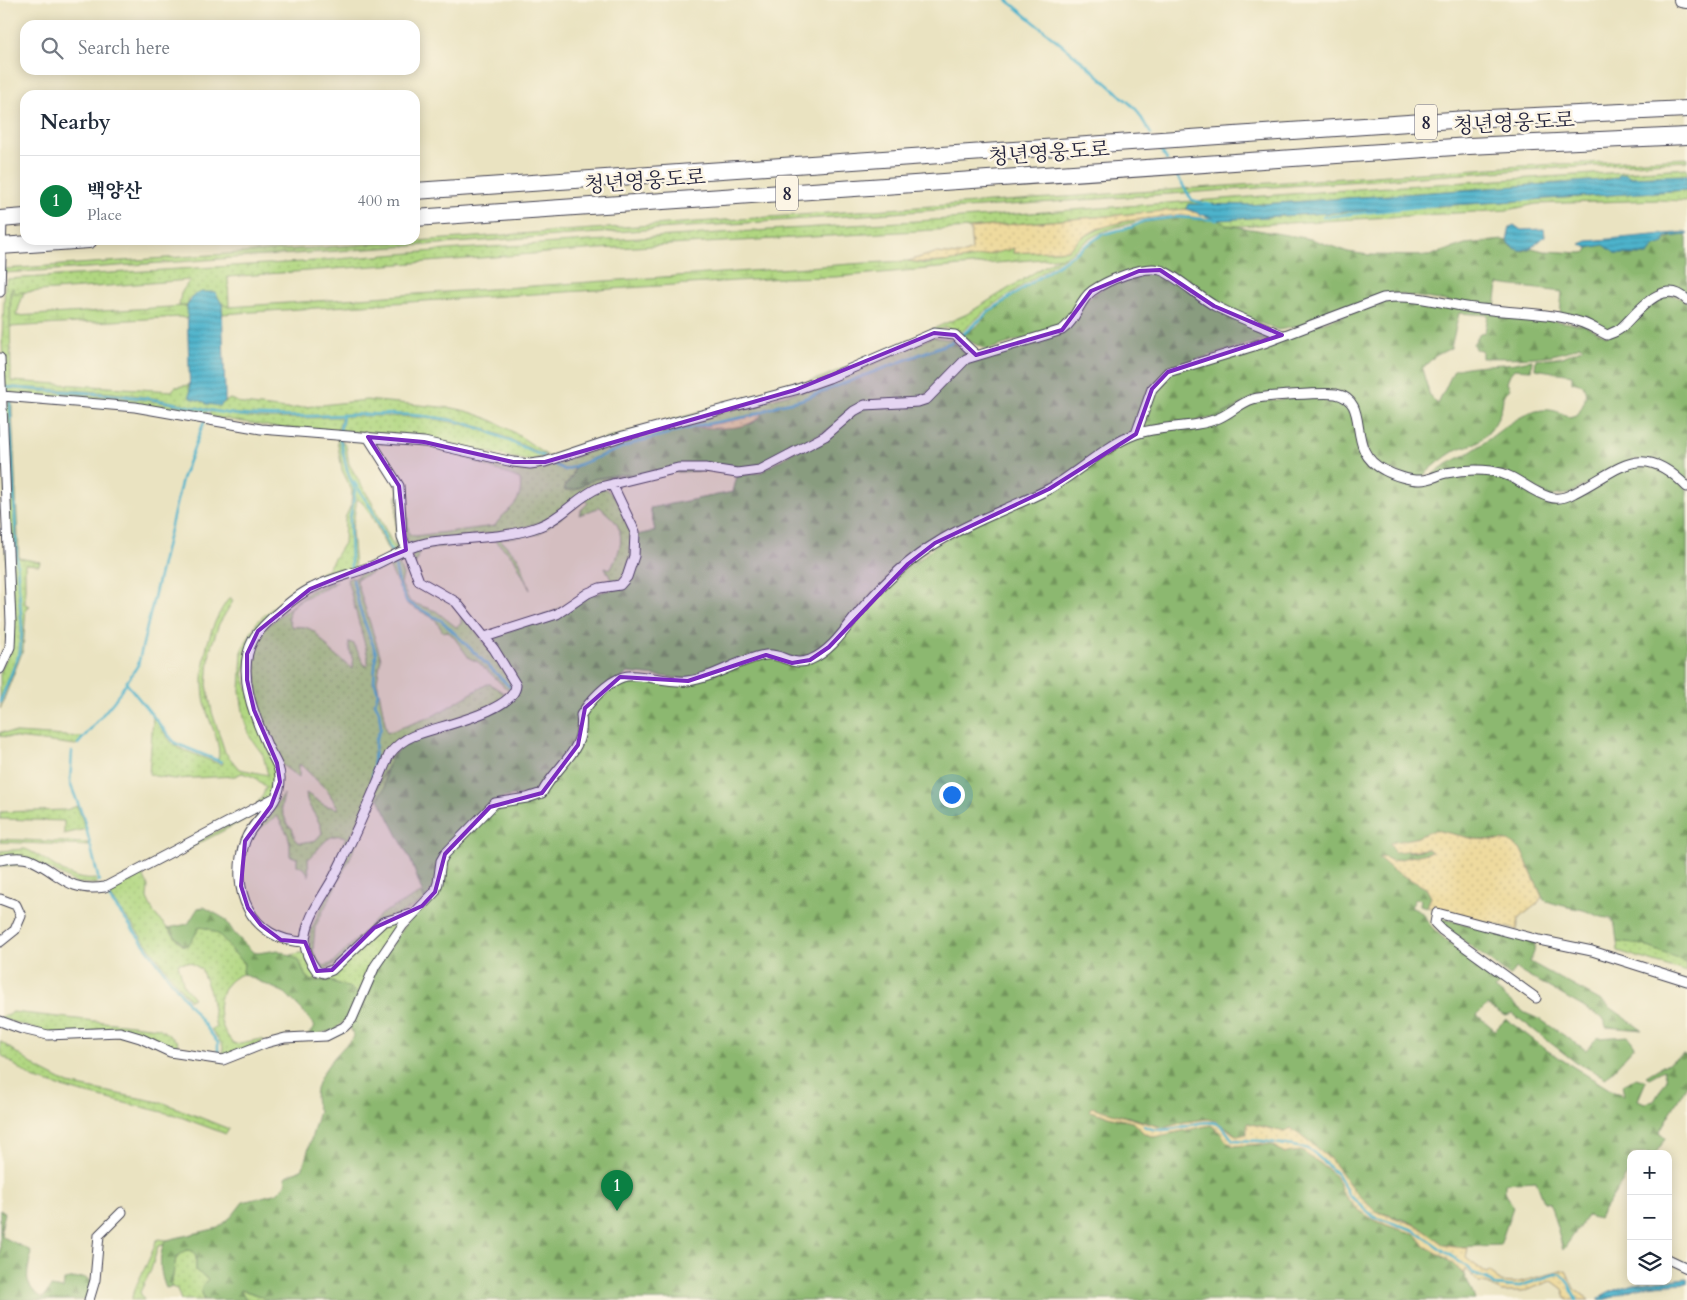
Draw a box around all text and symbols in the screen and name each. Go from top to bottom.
search box [20,20,420,75]
icon: search [38,34,66,62]
text: Search here [78,35,170,61]
road number: 8 [1415,104,1437,140]
street label: 청년영웅도로 [1452,106,1576,141]
text: Nearby [40,108,111,137]
street label: 청년영웅도로 [987,135,1111,172]
street label: 청년영웅도로 [583,163,707,200]
road number: 8 [776,176,798,210]
text: 백양산 [87,178,142,204]
text: 1 [52,190,60,212]
text: 400 m [358,190,400,212]
text: Place [87,204,122,226]
your location [939,782,965,808]
map controls [1627,1150,1672,1285]
button: + [1627,1150,1672,1195]
pin: 1 [601,1170,633,1211]
button: − [1627,1195,1672,1240]
button: layers [1627,1240,1672,1285]

